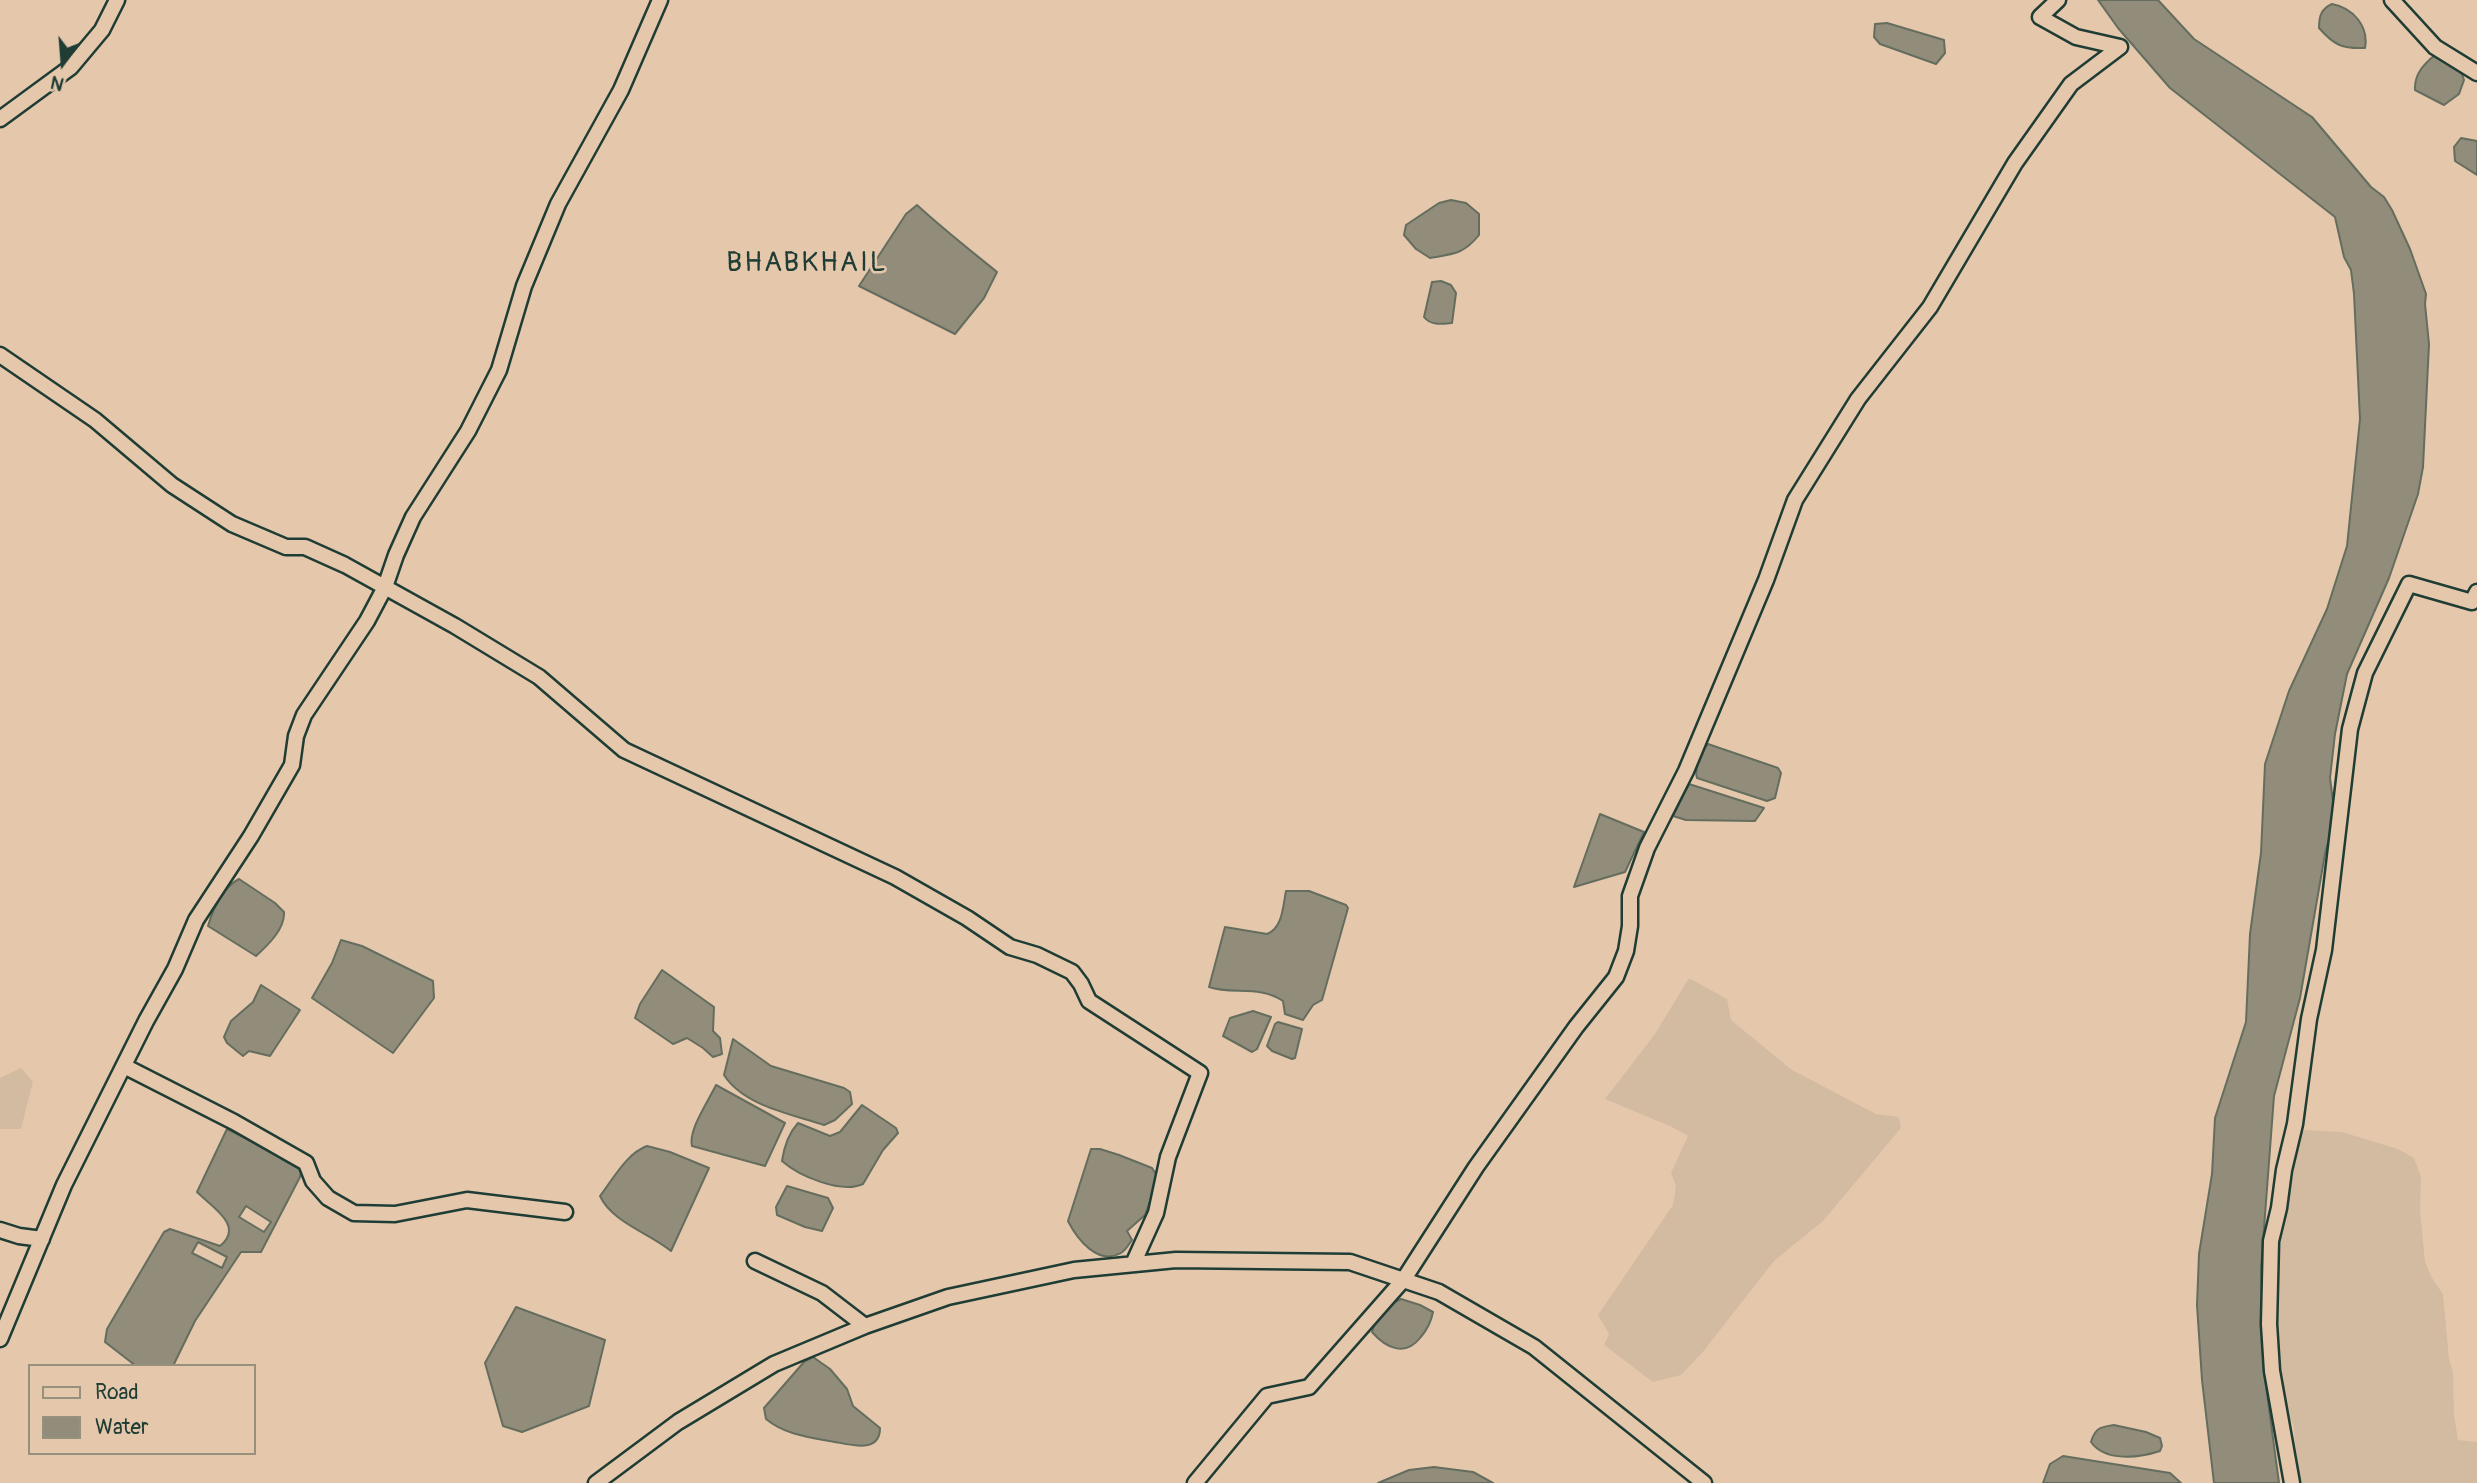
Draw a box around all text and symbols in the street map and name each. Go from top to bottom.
north arrow [28,28,98,98]
text: N [48,70,67,96]
district label: BHABKHAIL [727,247,887,281]
legend [28,1364,256,1455]
text: Road [95,1379,139,1406]
text: Water [95,1414,148,1441]

